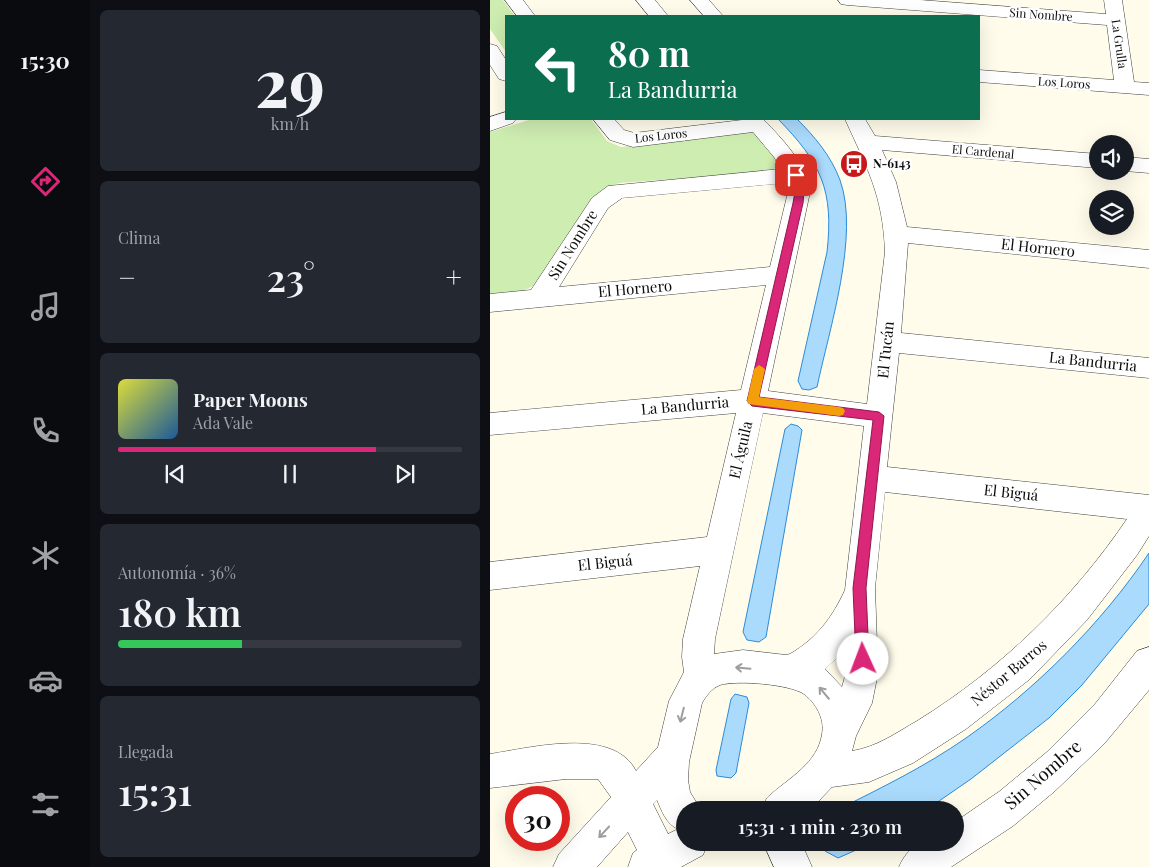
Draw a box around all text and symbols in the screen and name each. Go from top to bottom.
street label: Sin Nombre [1009,4,1073,24]
street label: La Grulla [1109,18,1131,69]
text: 80 m [608,29,690,76]
icon: left [525,35,590,100]
text: 29 [255,37,325,123]
text: 15:30 [20,45,70,75]
street label: Los Loros [1037,72,1091,92]
text: La Bandurria [608,74,737,104]
text: km/h [271,113,309,134]
street label: Los Loros [634,124,688,146]
map controls [1089,135,1134,235]
button: sound [1089,135,1134,180]
street label: El Cardenal [951,140,1016,162]
bus stop icon: N-6143 [839,149,869,179]
pin [775,154,817,196]
place label: N-6143 [873,155,911,171]
icon: arrive [782,161,810,189]
icon: directions [28,164,63,199]
button: layers [1089,190,1134,235]
street label: Sin Nombre [543,205,602,283]
text: Clima [118,227,160,248]
street label: El Hornero [1000,233,1076,261]
text: 23° [267,251,315,302]
text: − [118,258,136,295]
text: + [446,258,462,295]
street label: El Hornero [597,275,673,301]
icon: music [28,289,63,324]
street label: El Tucán [872,320,898,380]
street label: La Bandurria [1048,346,1139,376]
text: Paper Moons [193,386,308,412]
street label: La Bandurria [640,391,730,419]
text: Ada Vale [193,412,253,433]
icon: phone [28,413,63,448]
street label: El Águila [724,418,757,481]
icon: previous [161,460,189,488]
icon: pause [276,460,304,488]
icon: next [391,460,419,488]
street label: El Biguá [983,479,1040,505]
icon: climate [28,538,63,573]
street label: El Biguá [577,549,634,575]
text: Autonomía · 36% [118,562,236,583]
text: 180 km [118,586,242,637]
position arrow [836,632,888,684]
street label: Néstor Barros [966,635,1050,710]
icon: car [28,663,63,698]
one-way arrow [736,663,752,672]
one-way arrow [819,686,830,699]
one-way arrow [677,707,686,723]
street label: Sin Nombre [998,734,1086,815]
text: Llegada [118,741,173,762]
text: 15:31 [118,765,192,816]
speed limit sign: 30 [505,786,570,851]
icon: filters [28,787,63,822]
text: 15:31 · 1 min · 230 m [738,813,902,839]
one-way arrow [598,825,610,838]

